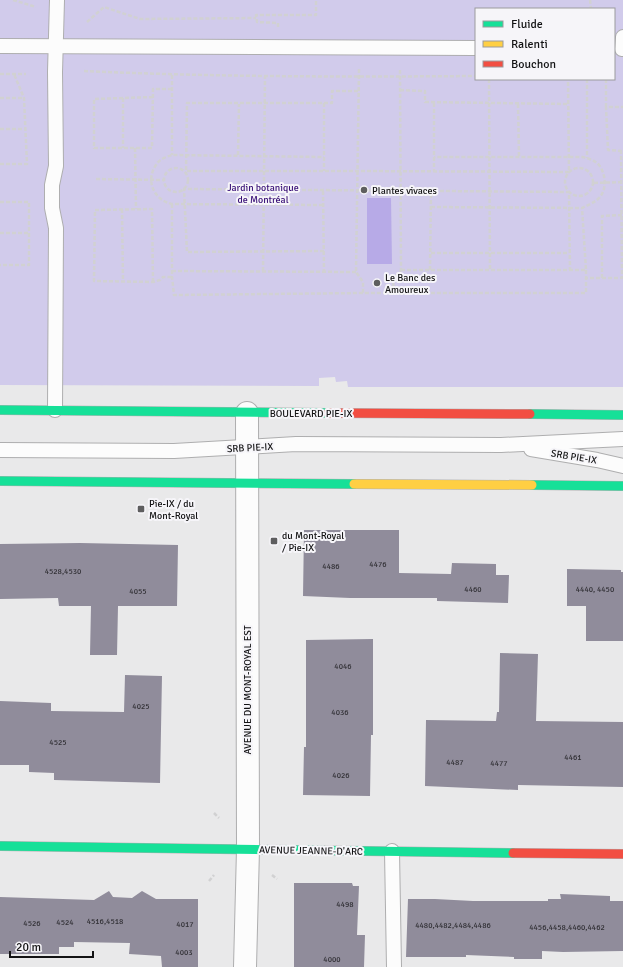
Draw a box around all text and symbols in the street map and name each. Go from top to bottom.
legend [475,8,615,80]
text: Fluide [511,17,543,32]
text: Ralenti [511,37,548,52]
text: Bouchon [511,57,556,72]
park label: Jardin botanique de Montréal [227,182,299,206]
marker: Plantes vivaces [359,185,369,195]
place label: Plantes vivaces [372,185,437,197]
place label: Le Banc des Amoureux [385,272,436,296]
marker: Le Banc des Amoureux [372,278,382,288]
street label: BOULEVARD PIE-IX [270,408,352,420]
street label: SRB PIE-IX [227,441,274,455]
street label: SRB PIE-IX [550,447,598,467]
place label: Pie-IX / du Mont-Royal [149,498,198,522]
marker: Pie-IX / du Mont-Royal [136,504,146,514]
place label: du Mont-Royal / Pie-IX [282,530,344,554]
marker: du Mont-Royal / Pie-IX [269,536,279,546]
house number: 4476 [369,559,387,569]
house number: 4486 [322,561,340,571]
house number: 4528,4530 [45,566,81,576]
house number: 4460 [464,584,482,594]
house number: 4440, 4450 [576,584,614,594]
house number: 4055 [129,586,147,596]
street label: AVENUE DU MONT-ROYAL EST [242,625,254,755]
house number: 4046 [334,661,352,671]
house number: 4025 [132,701,150,711]
house number: 4036 [331,707,349,717]
house number: 4525 [49,737,67,747]
house number: 4461 [564,752,582,762]
house number: 4487 [446,757,464,767]
house number: 4477 [490,758,508,768]
house number: 4026 [332,770,350,780]
street label: AVENUE JEANNE-D'ARC [259,844,363,858]
house number: 4498 [336,899,354,909]
house number: 4516,4518 [87,916,123,926]
house number: 4524 [56,917,74,927]
house number: 4526 [23,918,41,928]
house number: 4017 [176,919,194,929]
house number: 4480,4482,4484,4486 [415,920,491,930]
house number: 4456,4458,4460,4462 [529,922,605,932]
scale bar [10,933,93,959]
text: 20 m [16,940,41,955]
house number: 4003 [175,947,193,957]
house number: 4000 [323,954,341,964]

